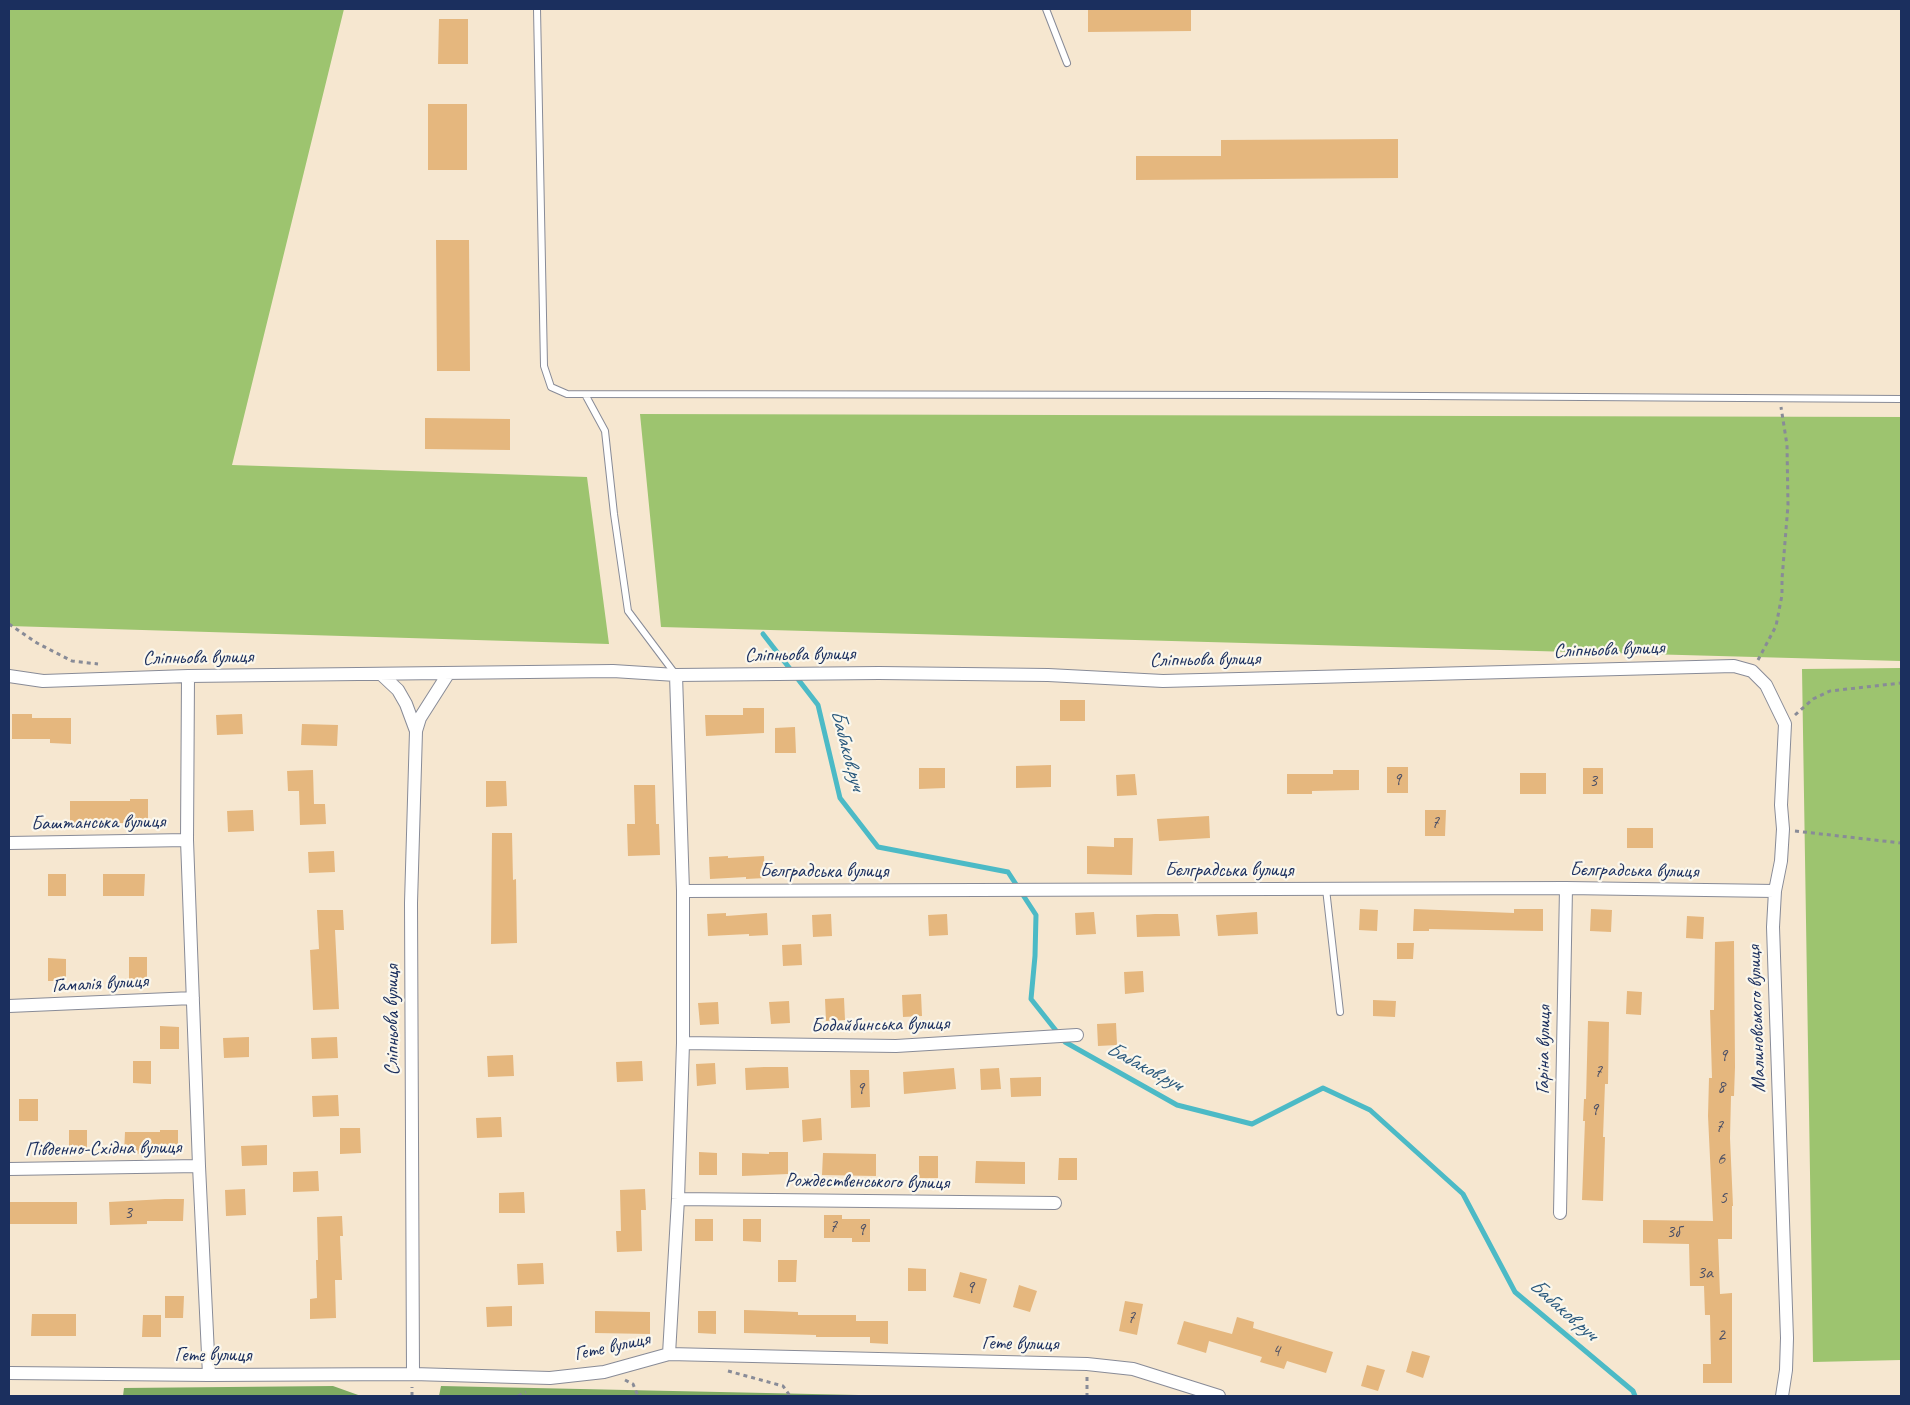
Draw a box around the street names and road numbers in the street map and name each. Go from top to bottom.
street label: Сліпньова вулиця [1553,636,1665,664]
street label: Сліпньова вулиця [744,642,856,668]
street label: Сліпньова вулиця [142,645,254,671]
street label: Сліпньова вулиця [1149,647,1261,673]
street label: Баштанська вулиця [31,810,165,836]
street label: Бєлградська вулиця [1569,858,1699,884]
street label: Бєлградська вулиця [1165,859,1293,883]
street label: Бєлградська вулиця [760,860,888,884]
street label: Малиновського вулиця [1742,945,1772,1093]
street label: Сліпньова вулиця [381,965,405,1075]
street label: Гамалія вулиця [51,970,149,998]
street label: Гаріна вулиця [1531,1005,1557,1095]
street label: Бодайбинська вулиця [811,1012,949,1038]
street label: Південно-Східна вулиця [24,1136,182,1162]
street label: Рождественського вулиця [785,1169,949,1195]
street label: Гете вулиця [572,1327,652,1367]
street label: Гете вулиця [981,1331,1059,1357]
street label: Гете вулиця [175,1344,251,1368]

